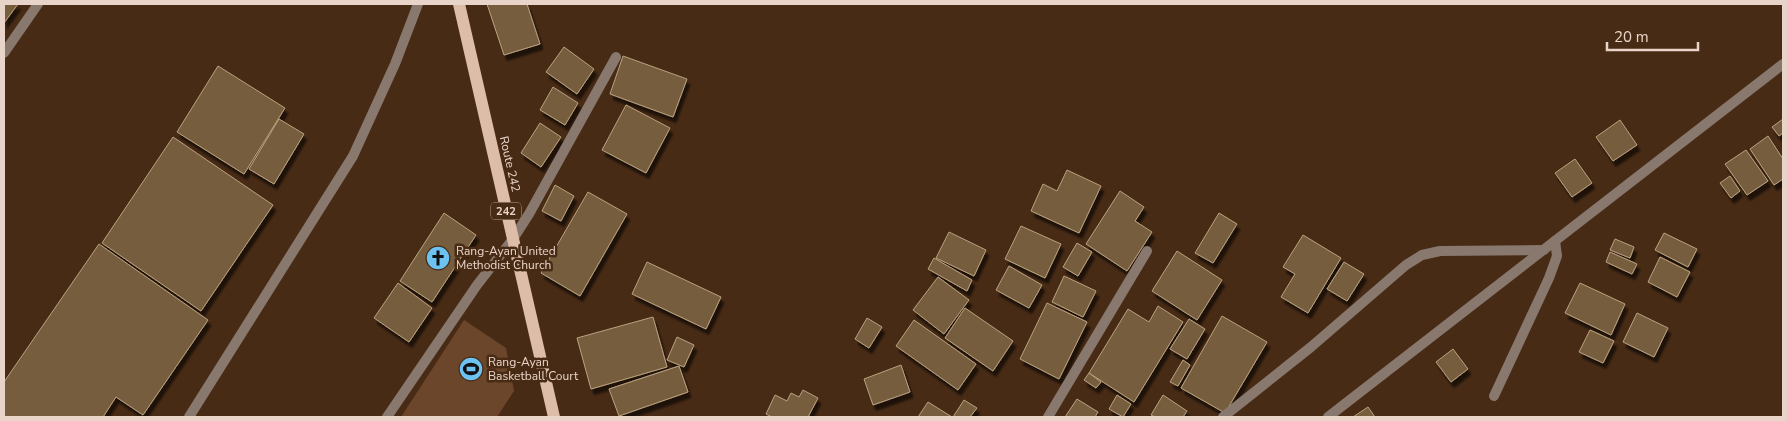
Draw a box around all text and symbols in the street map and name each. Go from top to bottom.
scale bar [1607,20,1698,52]
text: 20 m [1614,27,1649,47]
street label: Route 242 [496,135,524,193]
road number: 242 [491,202,521,220]
place label: Rang-Ayan United Methodist Church [456,243,556,273]
church icon: Rang-Ayan United Methodist Church [425,245,451,271]
place label: Rang-Ayan Basketball Court [488,354,579,384]
sports icon: Rang-Ayan Basketball Court [458,356,484,382]

